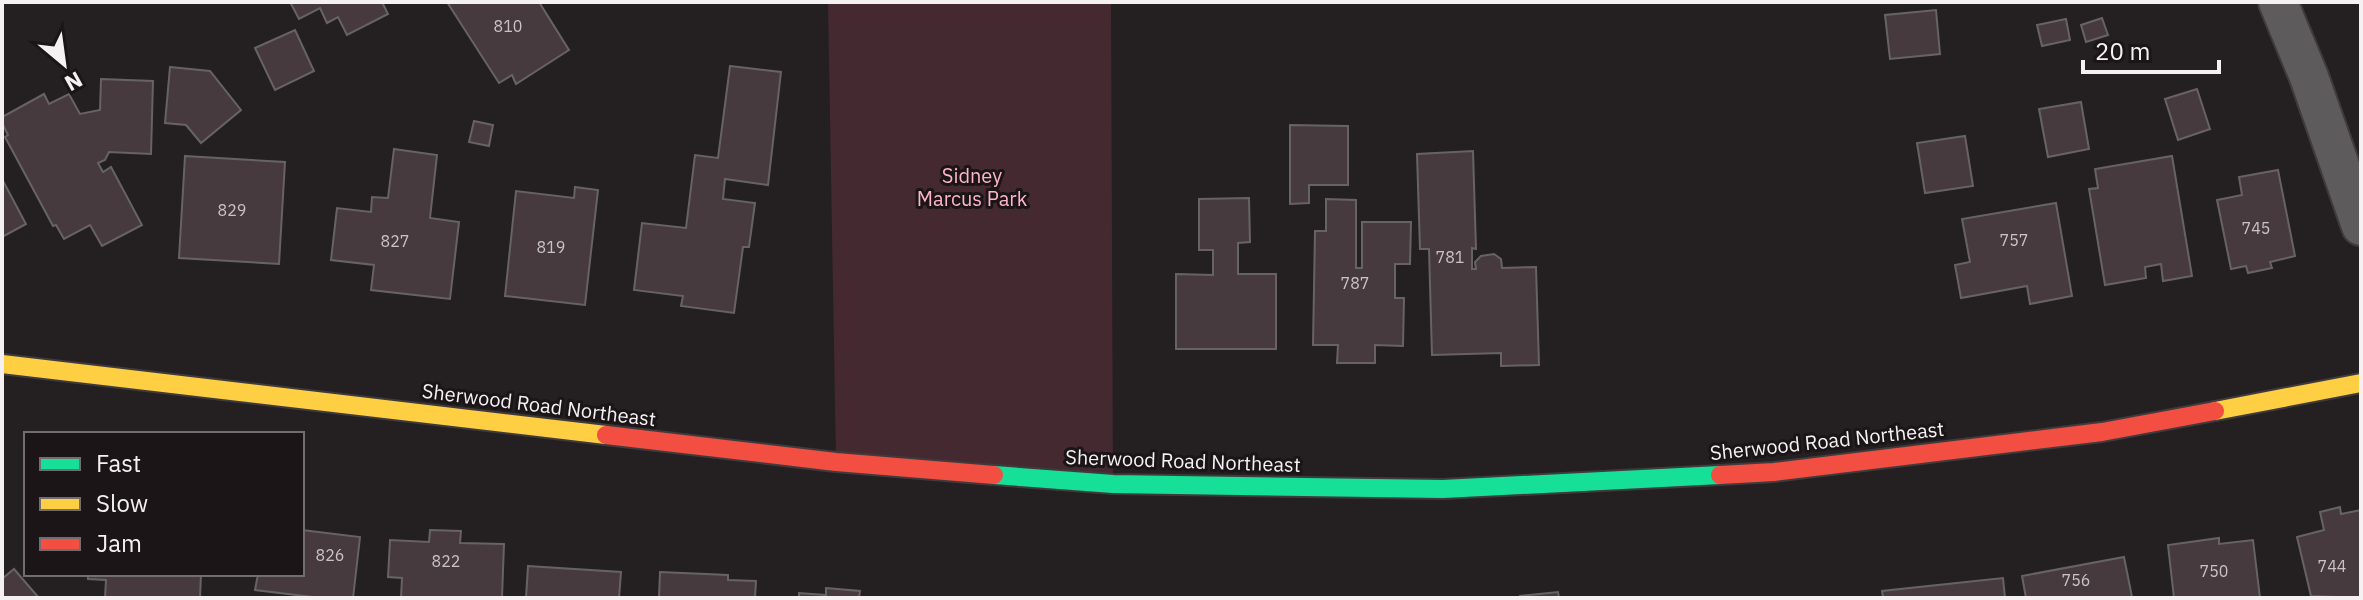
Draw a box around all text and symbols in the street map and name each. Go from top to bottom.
house number: 810 [494,16,522,36]
north arrow [24,24,104,104]
scale bar [2083,24,2219,74]
text: 20 m [2095,35,2150,67]
text: N [60,65,88,98]
park label: Sidney Marcus Park [917,162,1028,212]
house number: 829 [218,200,246,220]
house number: 745 [2242,218,2270,238]
house number: 757 [2000,230,2028,250]
house number: 827 [381,231,409,251]
house number: 819 [537,237,565,257]
house number: 781 [1436,247,1464,267]
house number: 787 [1341,273,1369,293]
street label: Sherwood Road Northeast [421,377,658,432]
street label: Sherwood Road Northeast [1708,415,1945,466]
legend [24,432,304,576]
street label: Sherwood Road Northeast [1065,443,1301,478]
text: Fast [96,447,141,479]
text: Slow [96,487,148,519]
text: Jam [96,527,142,559]
house number: 826 [316,545,344,565]
house number: 822 [432,551,460,571]
house number: 744 [2318,556,2346,576]
house number: 750 [2200,561,2228,581]
house number: 756 [2062,570,2090,590]

